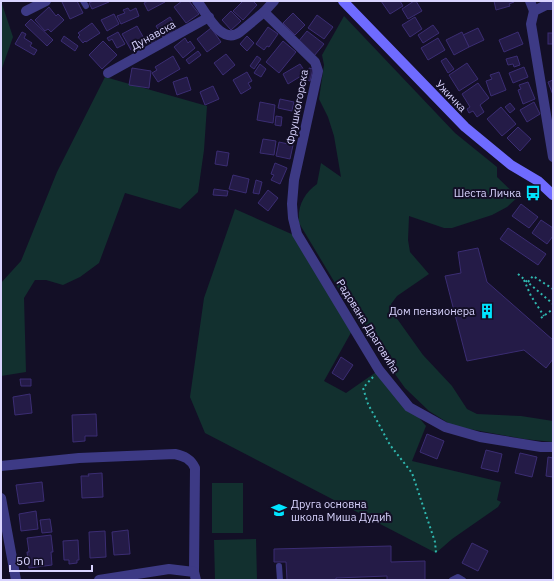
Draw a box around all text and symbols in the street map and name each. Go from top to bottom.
street label: Дунавска [128,17,178,53]
street label: Фрушкогорска [283,68,311,146]
street label: Ужичка [432,77,470,115]
bus stop icon: Шеста Личка [524,184,542,202]
place label: Шеста Личка [454,186,521,200]
street label: Радована Драговића [333,276,403,376]
building icon: Дом пензионера [478,302,496,320]
place label: Дом пензионера [389,304,475,318]
place label: Друга основна школа Миша Дудић [291,497,392,524]
school or university icon: Друга основна школа Миша Дудић [270,501,288,519]
scale bar [10,547,92,573]
text: 50 m [16,553,44,568]

